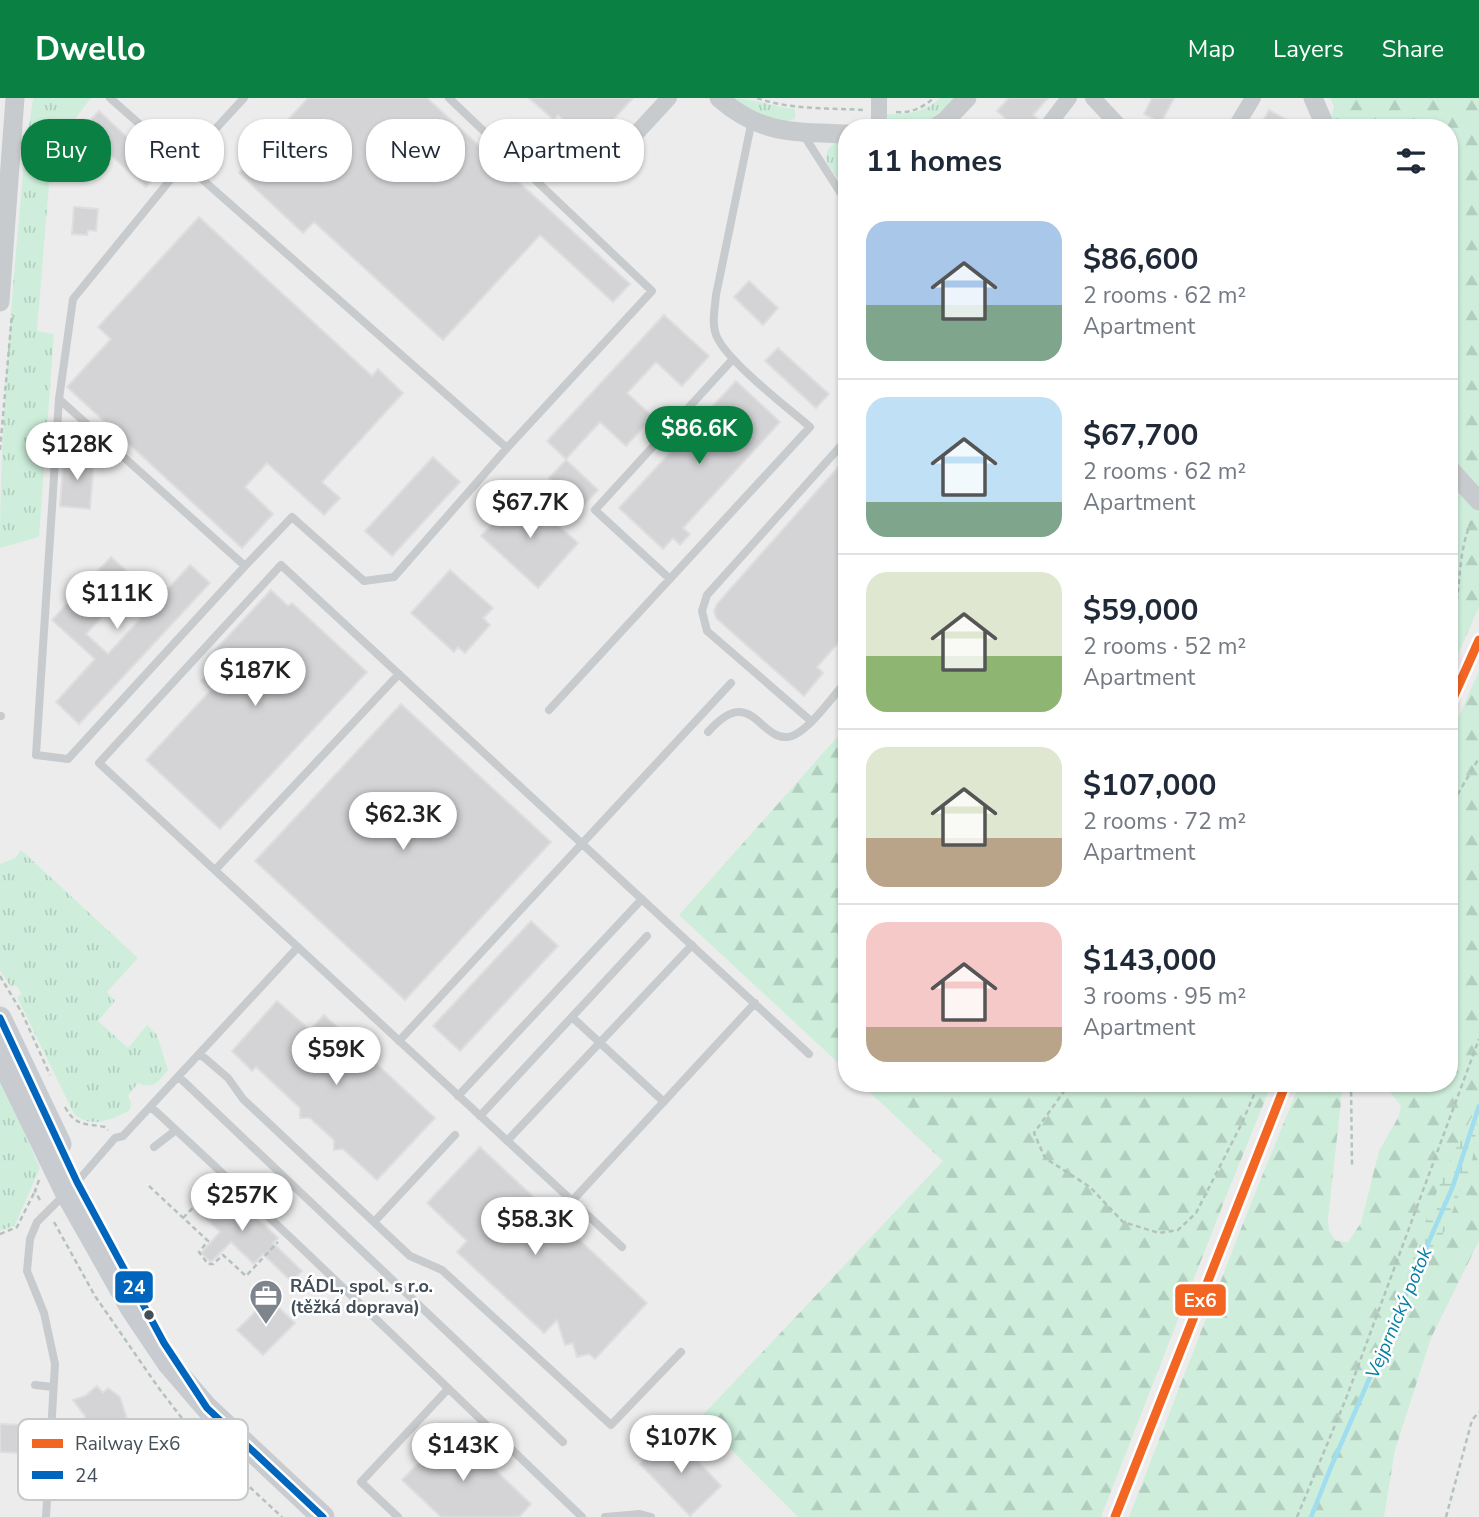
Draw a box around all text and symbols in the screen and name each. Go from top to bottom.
text: Dwello [35,27,146,72]
text: Map [1188,33,1235,65]
text: Layers [1273,33,1344,65]
text: Share [1382,33,1444,65]
chip: Buy [21,119,111,182]
chip: Rent [125,119,224,182]
chip: Filters [238,119,352,182]
chip: New [366,119,465,182]
chip: Apartment [479,119,644,182]
text: 11 homes [866,141,1002,182]
icon: filters [1392,142,1430,180]
text: $86,600 [1083,239,1198,280]
icon: home [922,249,1006,333]
text: 2 rooms · 62 m² [1083,280,1246,311]
text: Apartment [1083,311,1195,342]
pin: $86.6K [642,406,756,466]
text: $86.6K [661,413,737,444]
text: $67,700 [1083,415,1198,456]
pin: $128K [28,422,126,482]
icon: home [922,425,1006,509]
text: $128K [42,429,112,460]
text: 2 rooms · 62 m² [1083,456,1246,487]
pin: $67.7K [473,480,587,540]
text: $67.7K [492,487,568,518]
text: Apartment [1083,487,1195,518]
pin: $111K [68,572,166,631]
text: $111K [82,578,152,609]
text: $59,000 [1083,590,1198,631]
icon: home [922,600,1006,684]
text: 2 rooms · 52 m² [1083,631,1246,662]
pin: $187K [206,648,304,708]
text: $187K [220,655,290,686]
text: Apartment [1083,662,1195,693]
text: $107,000 [1083,765,1216,806]
icon: home [922,775,1006,859]
pin: $62.3K [346,792,460,852]
text: $62.3K [365,799,441,830]
text: 2 rooms · 72 m² [1083,806,1246,837]
text: Apartment [1083,837,1195,868]
text: $143,000 [1083,940,1216,981]
icon: home [922,950,1006,1034]
text: 3 rooms · 95 m² [1083,981,1246,1012]
text: Apartment [1083,1012,1195,1043]
pin: $59K [295,1028,377,1087]
text: $59K [308,1034,364,1065]
pin: $257K [193,1174,291,1233]
text: $257K [207,1180,277,1211]
pin: $58.3K [478,1198,592,1257]
text: $58.3K [497,1204,573,1235]
water label: Vejprnický potok [1360,1243,1439,1383]
line badge: 24 [114,1270,154,1304]
place label: RÁDL, spol. s r.o. (těžká doprava) [290,1274,433,1319]
text: 24 [123,1275,145,1301]
office icon: RÁDL, spol. s r.o. (těžká doprava) [247,1277,285,1326]
line badge: Ex6 [1174,1283,1227,1317]
text: Ex6 [1183,1288,1217,1314]
unlabelled marker [142,1308,156,1322]
pin: $107K [632,1416,730,1475]
legend [18,1419,248,1500]
text: $107K [646,1422,716,1453]
pin: $143K [414,1424,512,1483]
text: $143K [428,1430,498,1461]
text: Railway Ex6 [75,1431,180,1457]
text: 24 [75,1463,98,1489]

